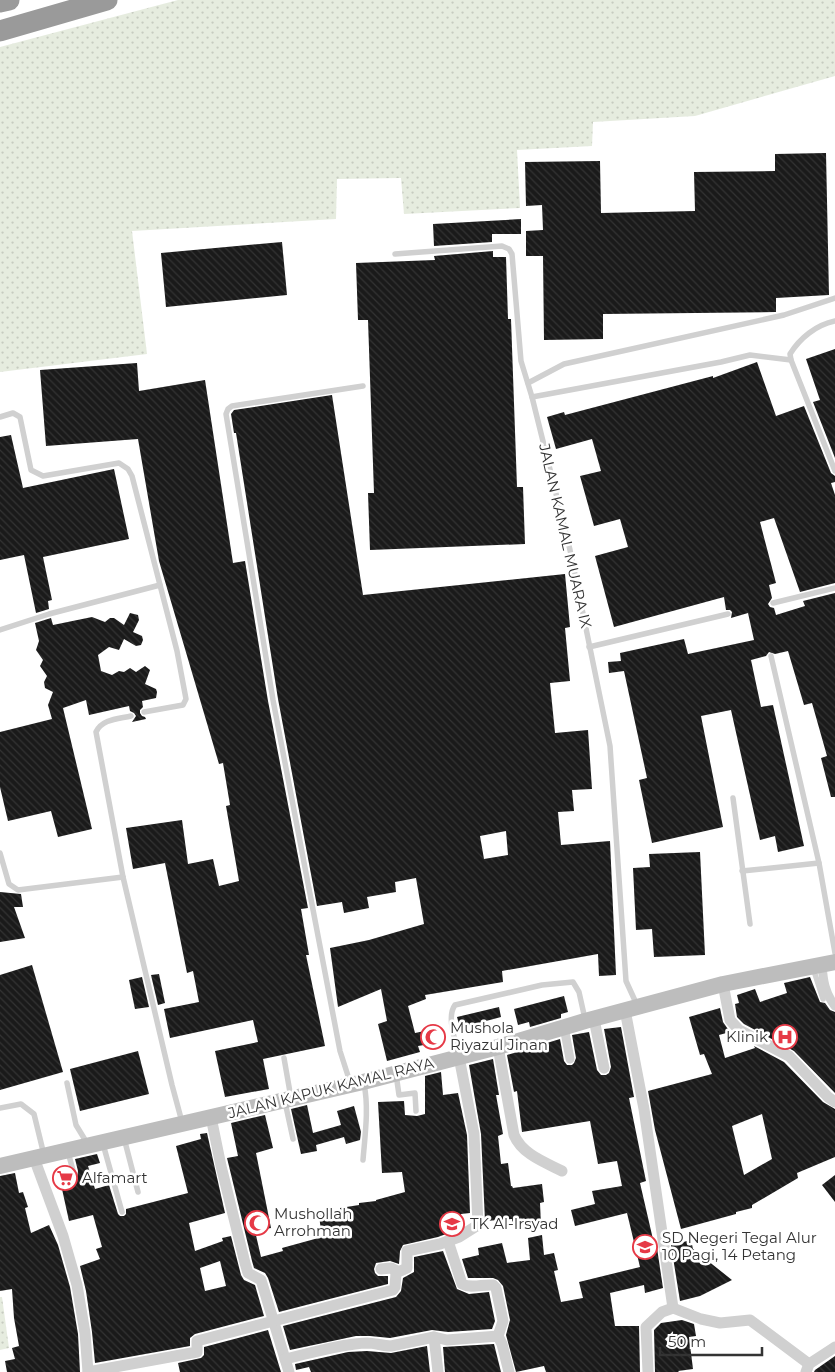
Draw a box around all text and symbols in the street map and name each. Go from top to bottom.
street label: JALAN KAMAL MUARA IX [535,441,596,630]
place label: Mushola Riyazul Jinan [450,1018,548,1054]
mosque icon: Mushola Riyazul Jinan [420,1024,446,1050]
hospital icon: Klinik [772,1024,798,1050]
place label: Klinik [726,1027,768,1046]
street label: JALAN KAPUK KAMAL RAYA [225,1053,436,1123]
supermarket icon: Alfamart [52,1165,78,1191]
place label: Alfamart [82,1168,148,1187]
place label: Mushollah Arrohman [274,1204,352,1240]
mosque icon: Mushollah Arrohman [244,1210,270,1236]
school or university icon: TK Al-Irsyad [439,1211,465,1237]
place label: TK Al-Irsyad [470,1214,558,1233]
place label: SD Negeri Tegal Alur 10 Pagi, 14 Petang [662,1228,817,1264]
school or university icon: SD Negeri Tegal Alur 10 Pagi, 14 Petang [632,1234,658,1260]
scale bar [660,1324,762,1356]
text: 50 m [668,1332,706,1351]

